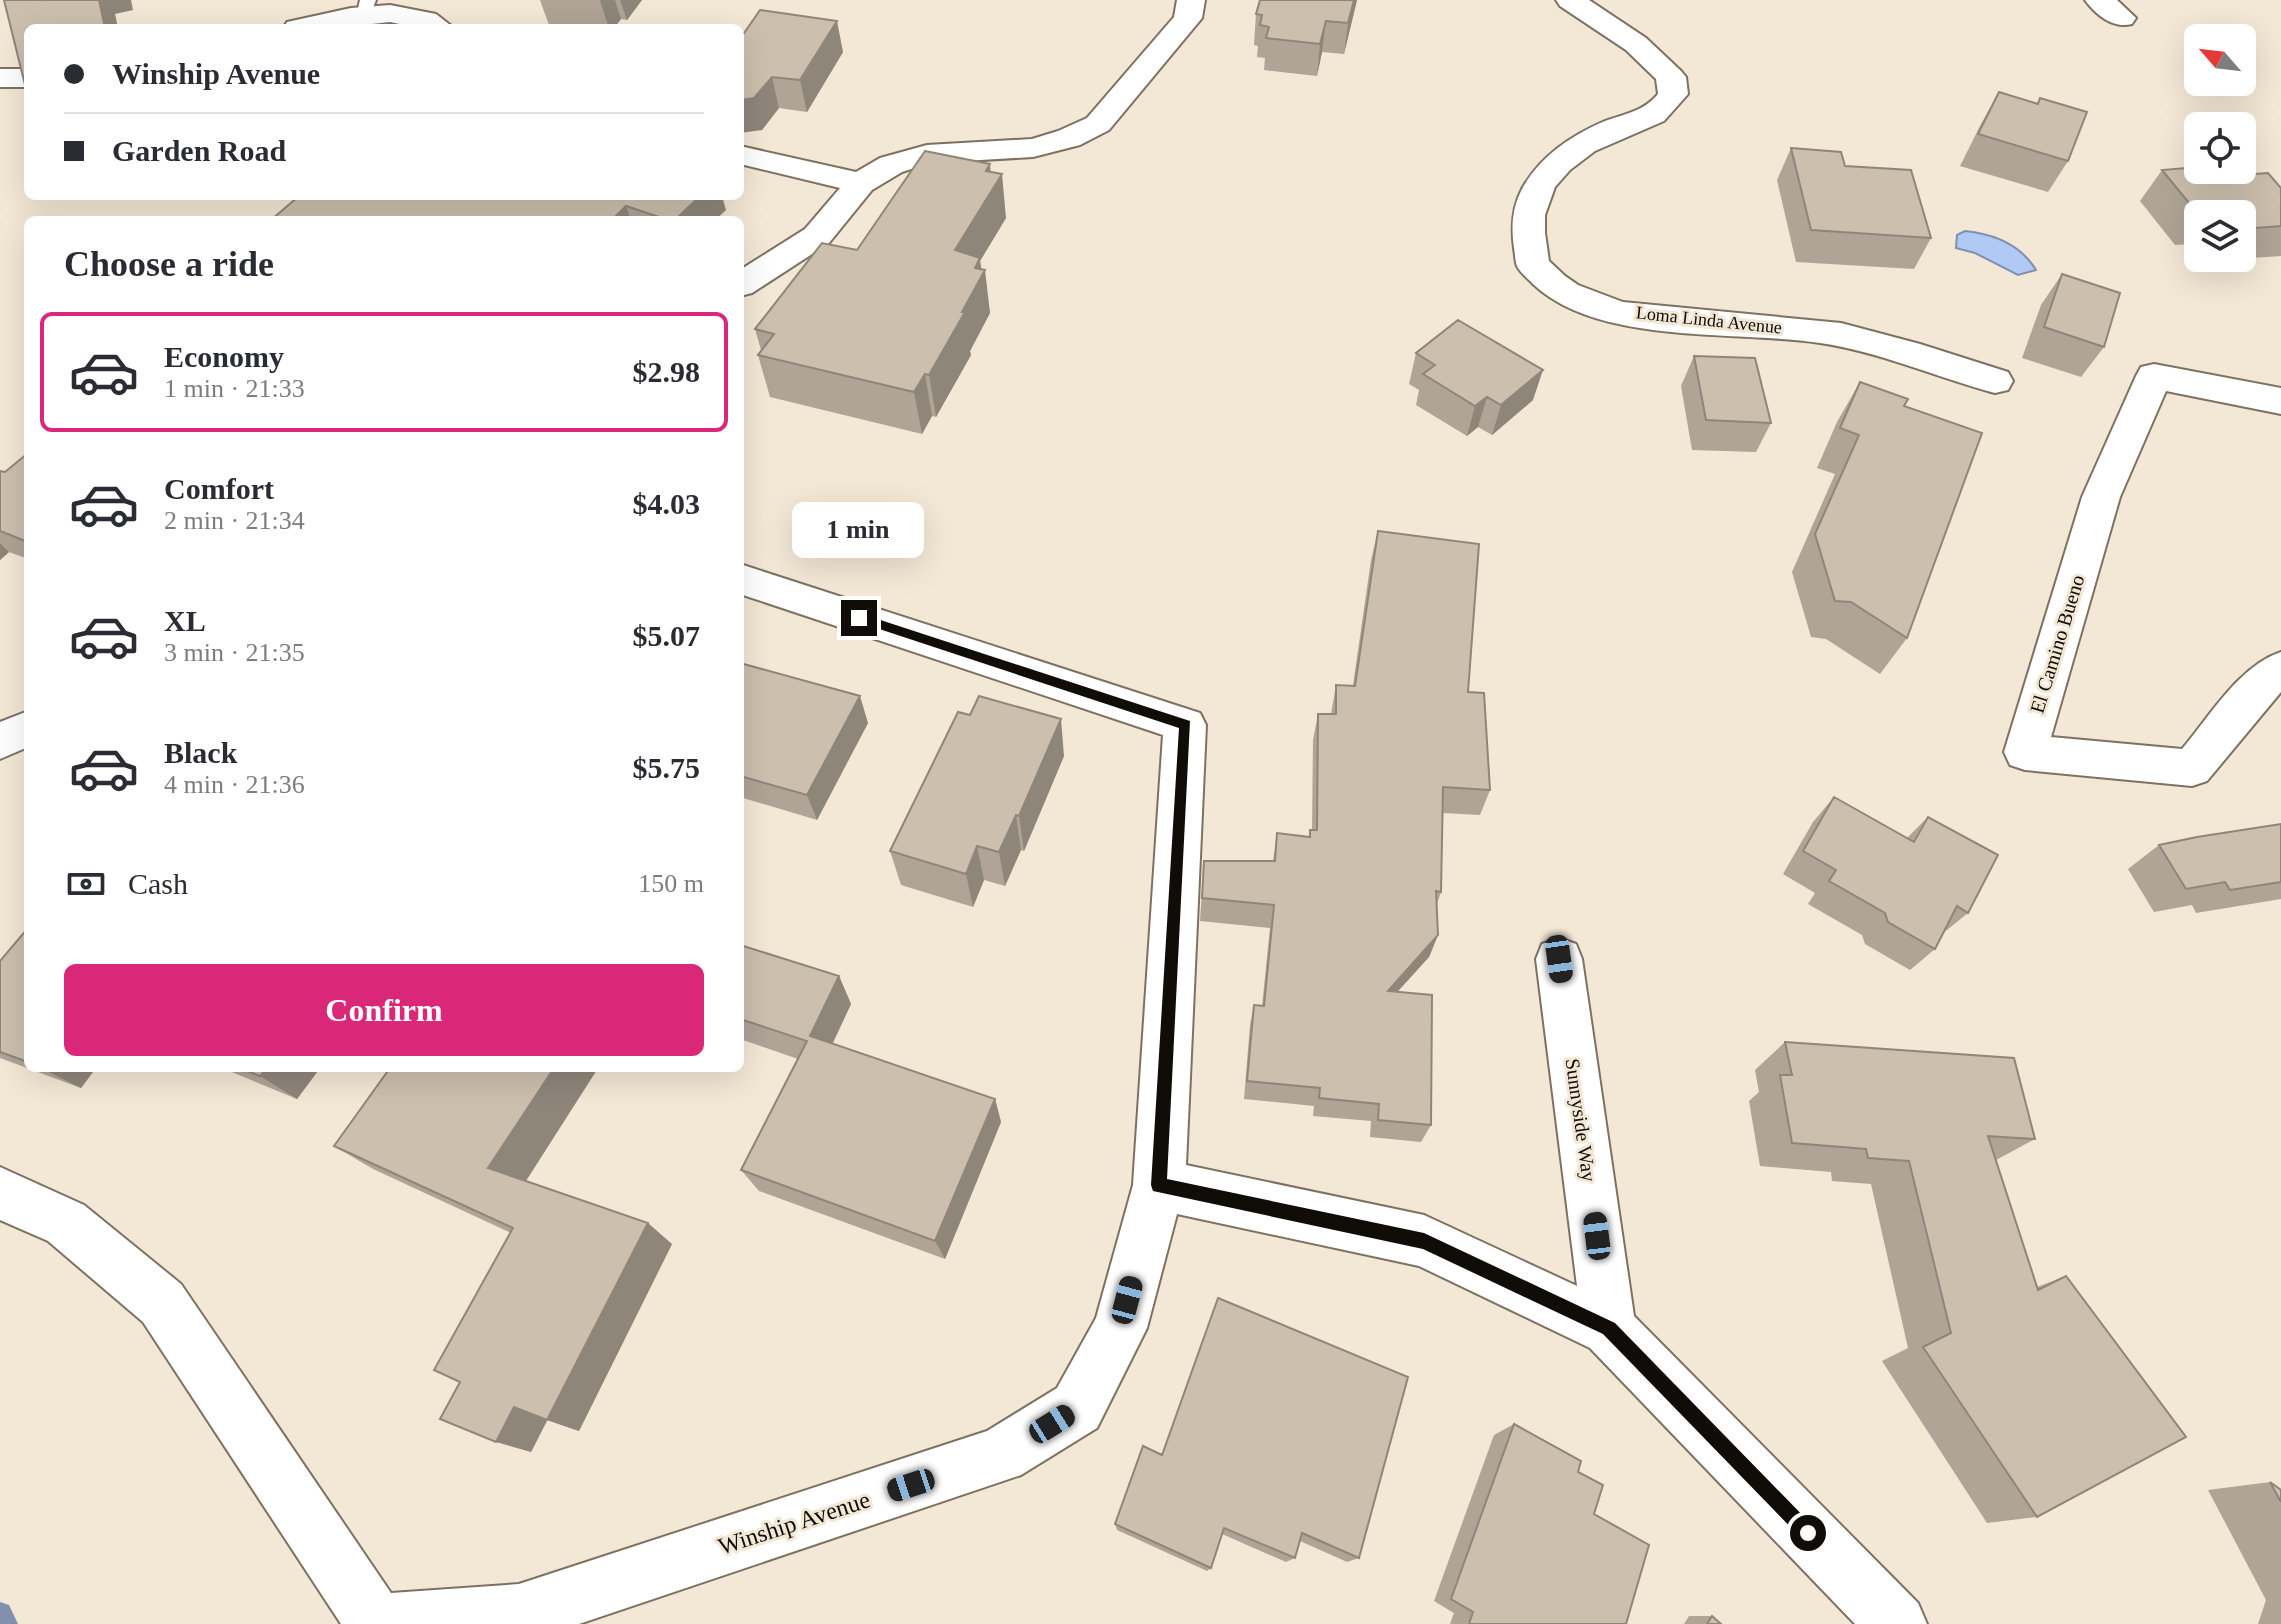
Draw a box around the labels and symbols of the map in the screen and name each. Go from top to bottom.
north arrow [2184,24,2256,96]
street label: Loma Linda Avenue [1635,302,1783,338]
callout: 1 min [793,502,925,558]
street label: El Camino Bueno [2026,572,2088,716]
route end [841,600,877,636]
car [1544,934,1574,984]
street label: Sunnyside Way [1560,1057,1601,1183]
car [1582,1211,1612,1261]
car [1109,1274,1145,1326]
car [1025,1401,1079,1447]
car [884,1466,938,1504]
street label: Winship Avenue [715,1486,873,1560]
route start [1790,1515,1826,1551]

